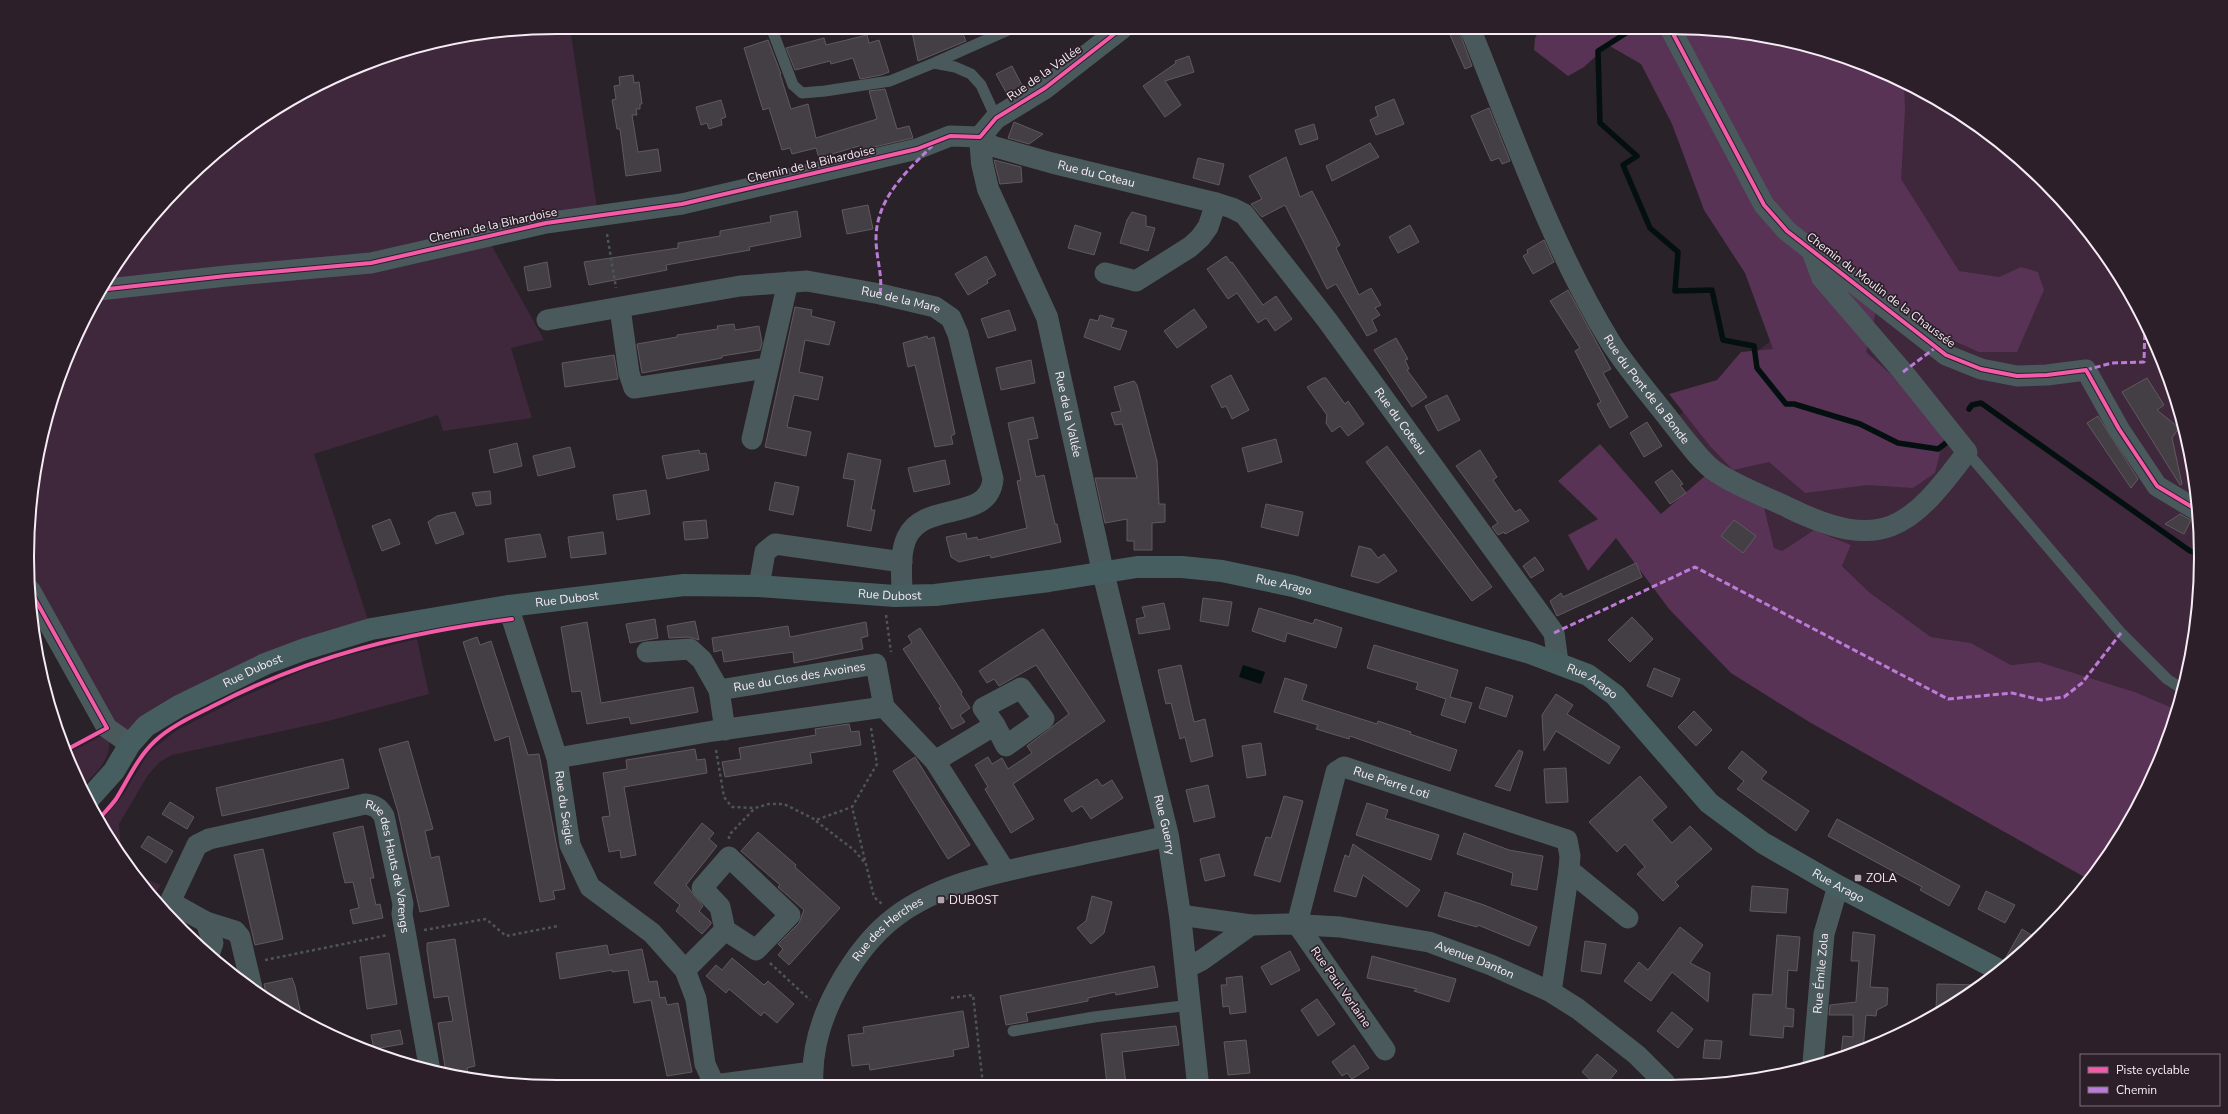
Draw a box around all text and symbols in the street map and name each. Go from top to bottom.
street label: Rue de la Vallée [1004,41,1084,105]
street label: Chemin de la Bihardoise [746,142,876,186]
street label: Rue du Coteau [1056,157,1137,191]
street label: Chemin de la Bihardoise [427,204,559,246]
street label: Chemin du Moulin de la Chaussée [1803,229,1959,351]
street label: Rue de la Mare [860,283,944,317]
street label: Rue du Pont de la Bonde [1600,332,1693,447]
street label: Rue de la Vallée [1051,370,1086,459]
street label: Rue du Coteau [1371,385,1430,458]
street label: Rue Arago [1254,570,1314,599]
street label: Rue Dubost [857,585,922,604]
street label: Rue Dubost [534,587,600,611]
street label: Rue Dubost [220,650,285,691]
street label: Rue du Clos des Avoines [732,658,867,695]
street label: Rue Arago [1565,660,1621,703]
street label: Rue Pierre Loti [1351,763,1432,802]
street label: Rue du Seigle [551,770,578,846]
street label: Rue Guerry [1150,793,1179,857]
street label: Rue des Hauts de Varengs [364,796,413,935]
street label: Rue Arago [1809,865,1868,907]
place label: ZOLA [1866,870,1897,886]
marker: ZOLA [1853,873,1863,883]
place label: DUBOST [949,892,999,908]
street label: Rue des Herches [848,893,926,964]
marker: DUBOST [936,895,946,905]
street label: Rue Émile Zola [1809,932,1832,1014]
street label: Avenue Danton [1433,937,1517,982]
street label: Rue Paul Verlaine [1307,943,1375,1031]
legend [2080,1054,2220,1106]
text: Piste cyclable [2116,1062,2190,1078]
text: Chemin [2116,1082,2157,1098]

